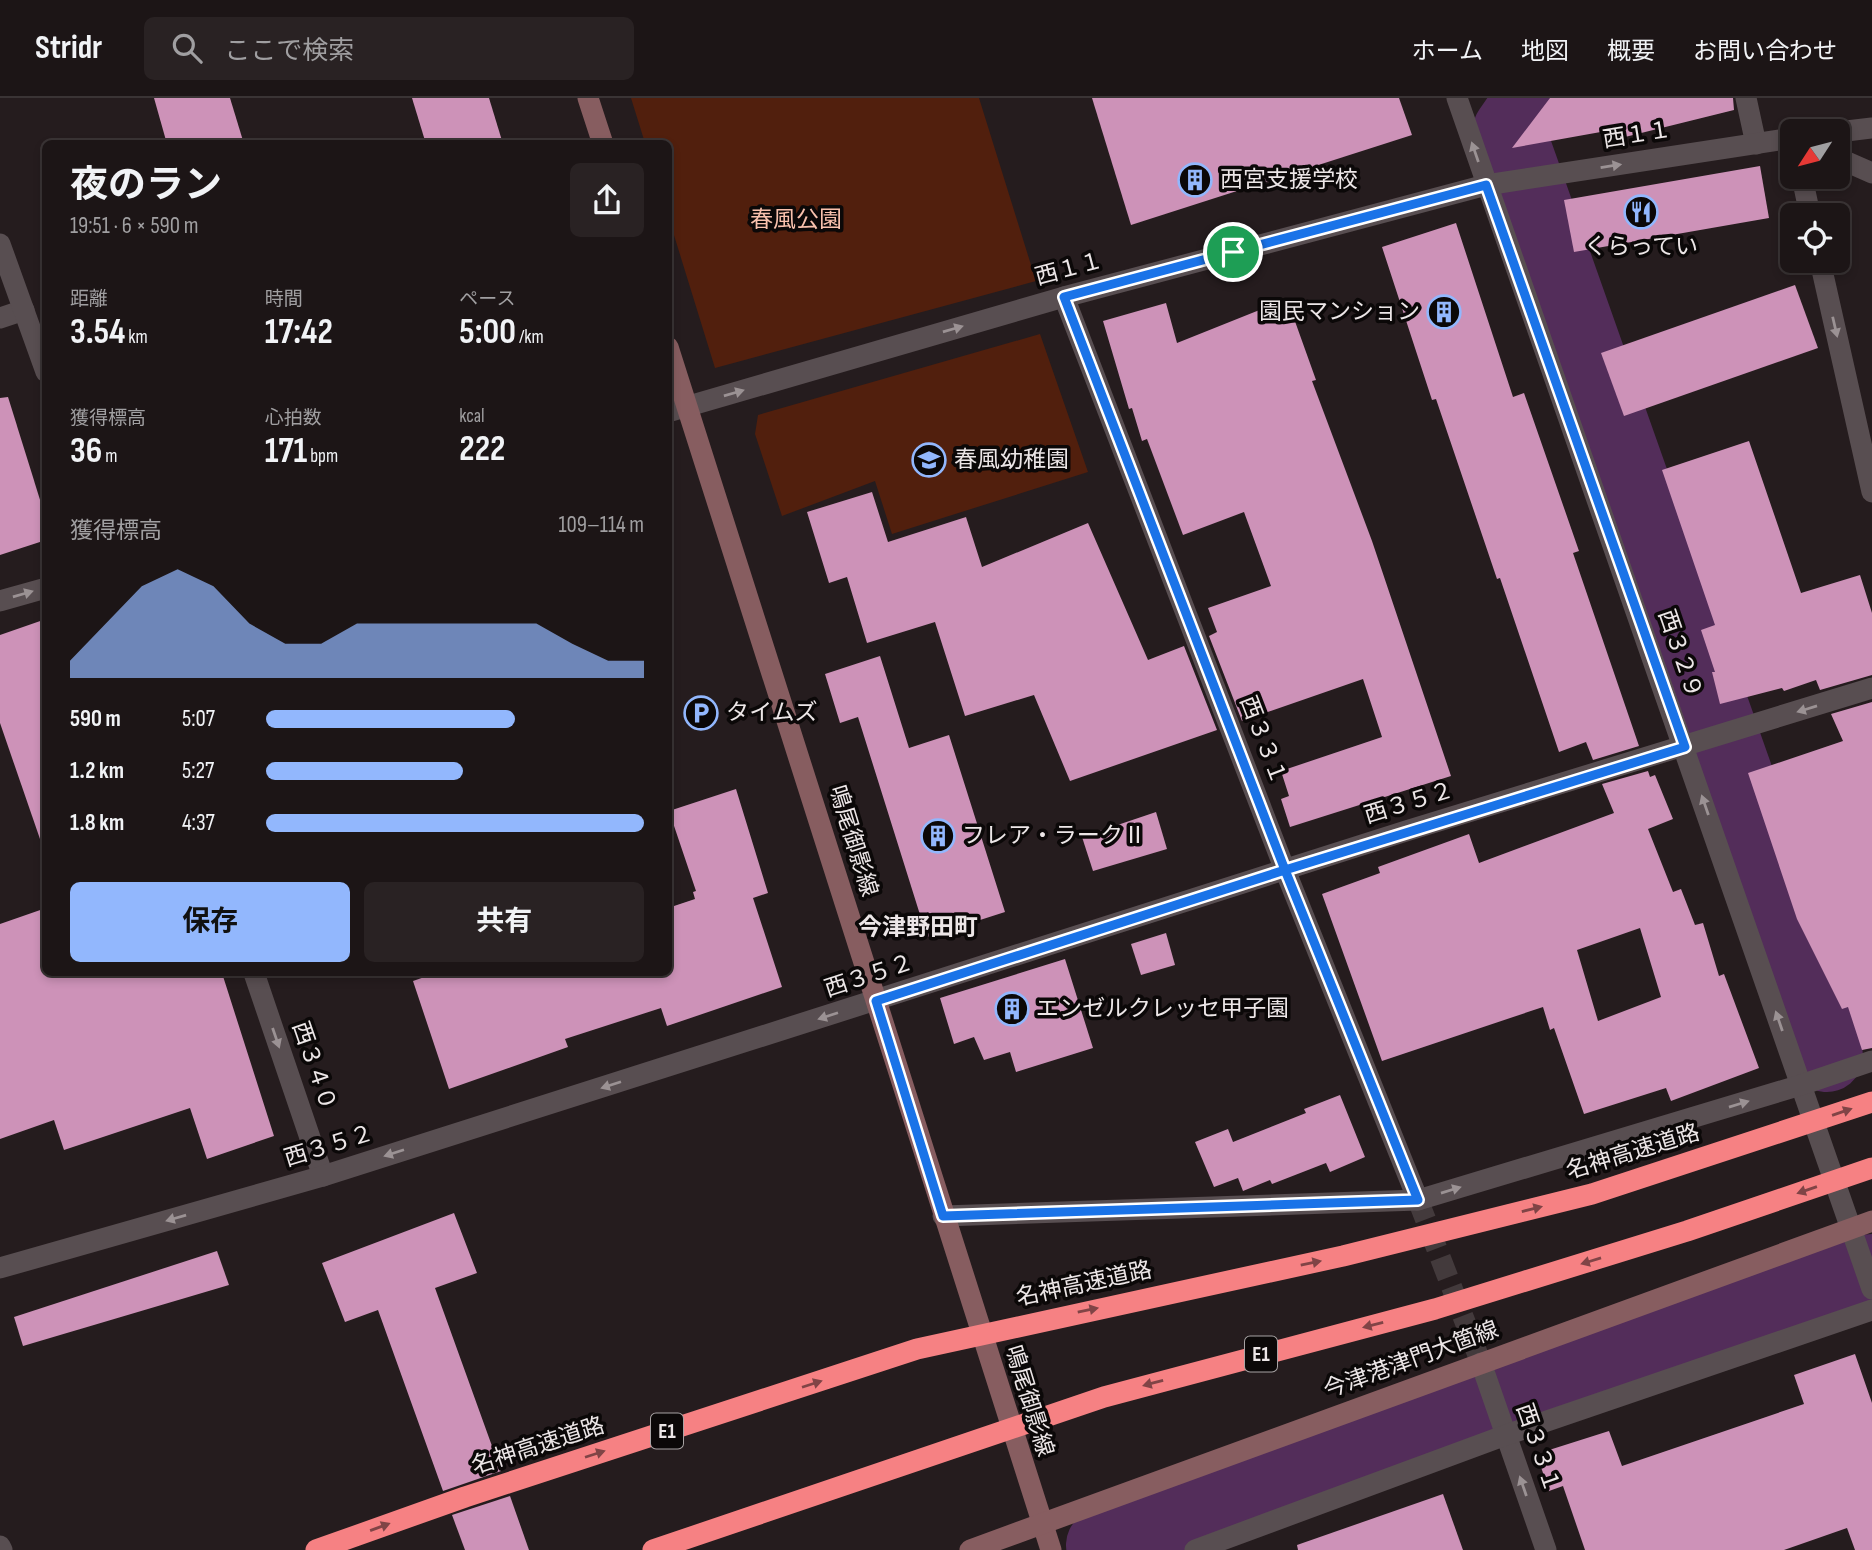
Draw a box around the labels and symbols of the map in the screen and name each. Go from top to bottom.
street label: 西１１ [1601,116,1673,154]
north arrow [1780,119,1850,189]
one-way arrow [1469,141,1480,162]
one-way arrow [1600,160,1622,171]
building icon: 西宮支援学校 [1176,161,1214,199]
place label: 西宮支援学校 [1220,166,1358,194]
restaurant icon: くらってい [1622,193,1660,231]
park label: 春風公園 [750,206,842,234]
pin [1203,222,1263,282]
place label: くらってい [1584,233,1698,261]
street label: 西１１ [1032,247,1106,291]
building icon: 園民マンション [1425,293,1463,331]
place label: 園民マンション [1259,298,1420,326]
one-way arrow [1830,316,1841,338]
one-way arrow [942,324,963,334]
one-way arrow [724,387,745,397]
school or university icon: 春風幼稚園 [910,441,948,479]
place label: 春風幼稚園 [954,446,1069,474]
one-way arrow [12,588,34,599]
street label: 西３２９ [1652,606,1708,702]
street label: 西３３１ [1233,692,1293,788]
parking icon: タイムズ [682,694,720,732]
place label: タイムズ [726,699,818,727]
one-way arrow [1796,704,1817,714]
street label: 西３５２ [1361,776,1457,830]
street label: 鳴尾御影線 [823,782,883,900]
one-way arrow [1699,795,1710,816]
building icon: フレア・ラークⅡ [919,817,957,855]
place label: フレア・ラークⅡ [962,822,1146,850]
district label: 今津野田町 [858,913,978,942]
street label: 西３５２ [821,948,917,1004]
building icon: エンゼルクレッセ甲子園 [993,990,1031,1028]
place label: エンゼルクレッセ甲子園 [1036,995,1289,1023]
one-way arrow [1773,1010,1784,1031]
one-way arrow [817,1012,838,1022]
street label: 西３４０ [286,1018,342,1114]
one-way arrow [271,1027,282,1048]
one-way arrow [600,1080,621,1091]
one-way arrow [1729,1098,1750,1108]
one-way arrow [1832,1106,1853,1117]
street label: 名神高速道路 [1563,1118,1703,1186]
street label: 西３５２ [281,1119,377,1173]
one-way arrow [383,1149,404,1159]
one-way arrow [1441,1185,1462,1195]
one-way arrow [1797,1185,1818,1196]
one-way arrow [1521,1203,1543,1214]
one-way arrow [165,1213,186,1223]
street label: 名神高速道路 [1014,1256,1154,1312]
one-way arrow [1581,1256,1602,1267]
one-way arrow [1300,1257,1322,1268]
one-way arrow [1077,1304,1099,1315]
street label: 今津港津門大箇線 [1320,1315,1502,1405]
one-way arrow [1362,1320,1384,1331]
road number: E1 [1245,1336,1277,1372]
street label: 鳴尾御影線 [999,1342,1059,1460]
one-way arrow [801,1378,822,1388]
one-way arrow [1142,1378,1164,1389]
street label: 西３３１ [1510,1400,1566,1496]
street label: 名神高速道路 [468,1411,608,1481]
road number: E1 [651,1414,683,1448]
one-way arrow [585,1449,606,1459]
one-way arrow [1517,1475,1528,1496]
one-way arrow [369,1521,390,1532]

